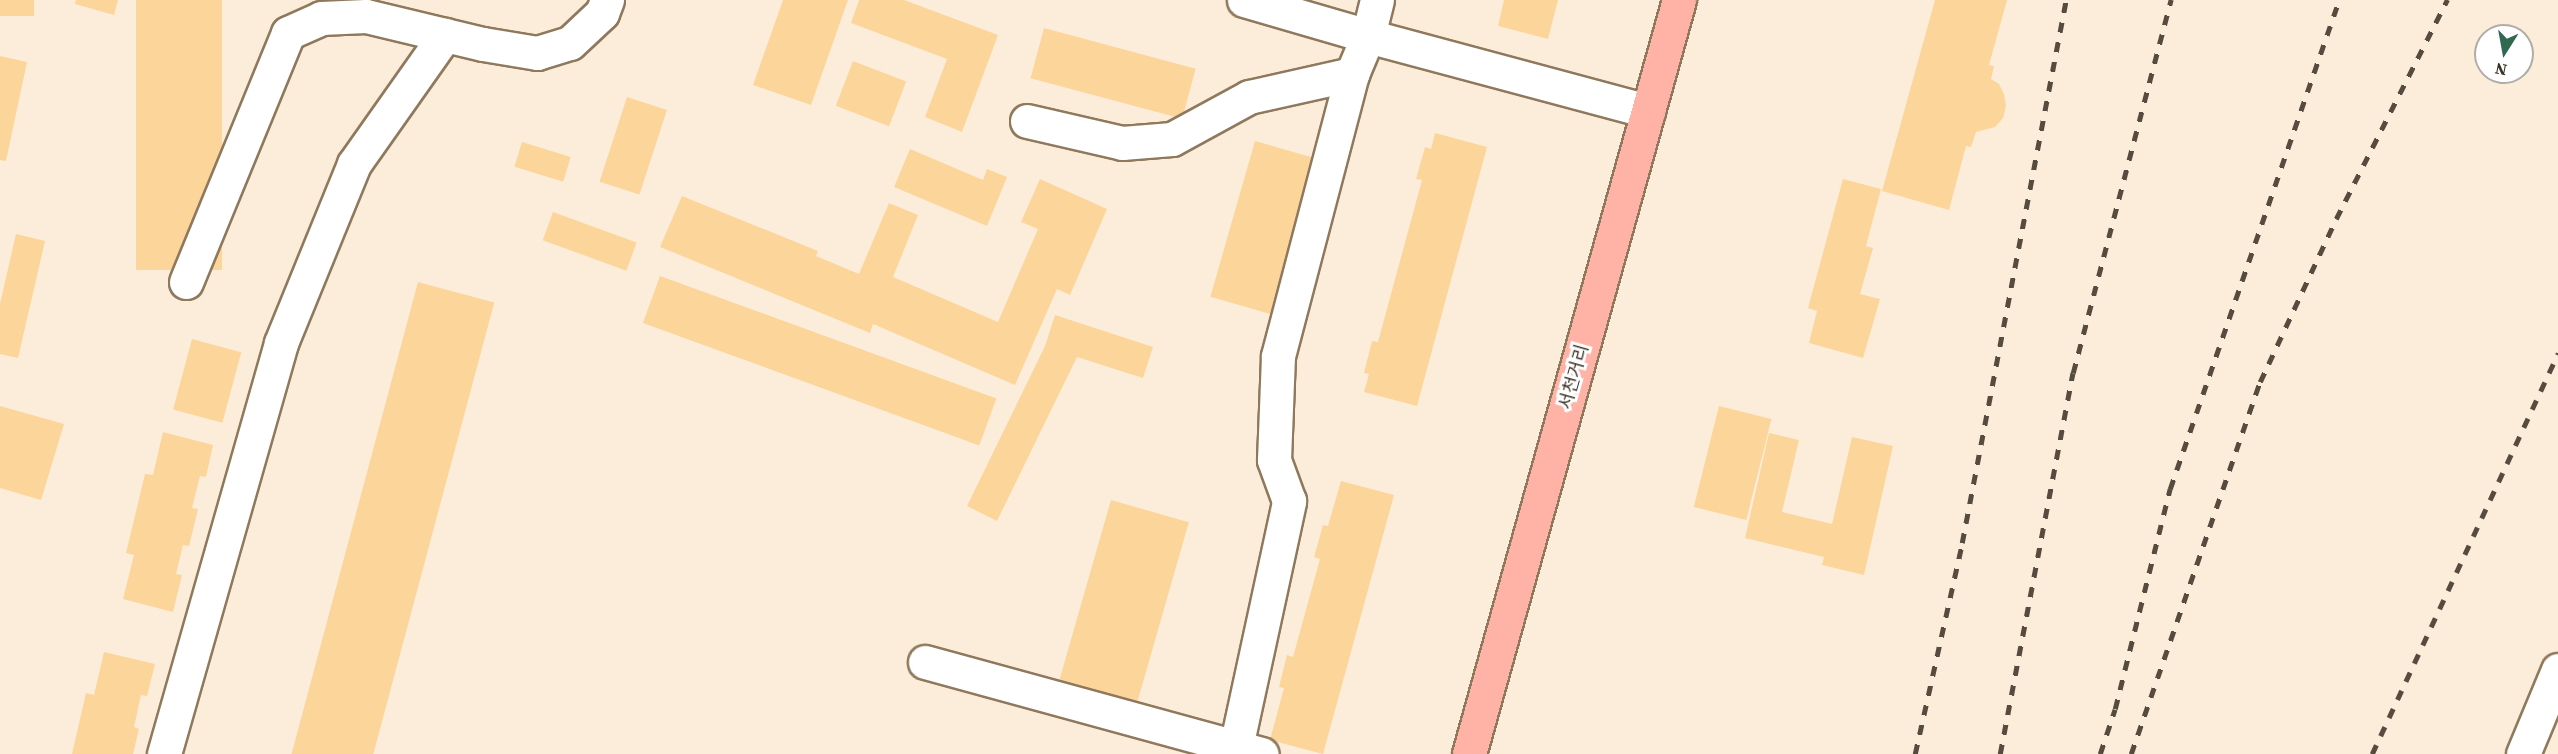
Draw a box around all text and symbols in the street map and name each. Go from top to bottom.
north arrow [2474,24,2534,84]
text: N [2493,58,2509,82]
street label: 서천거리 [1554,342,1594,412]

